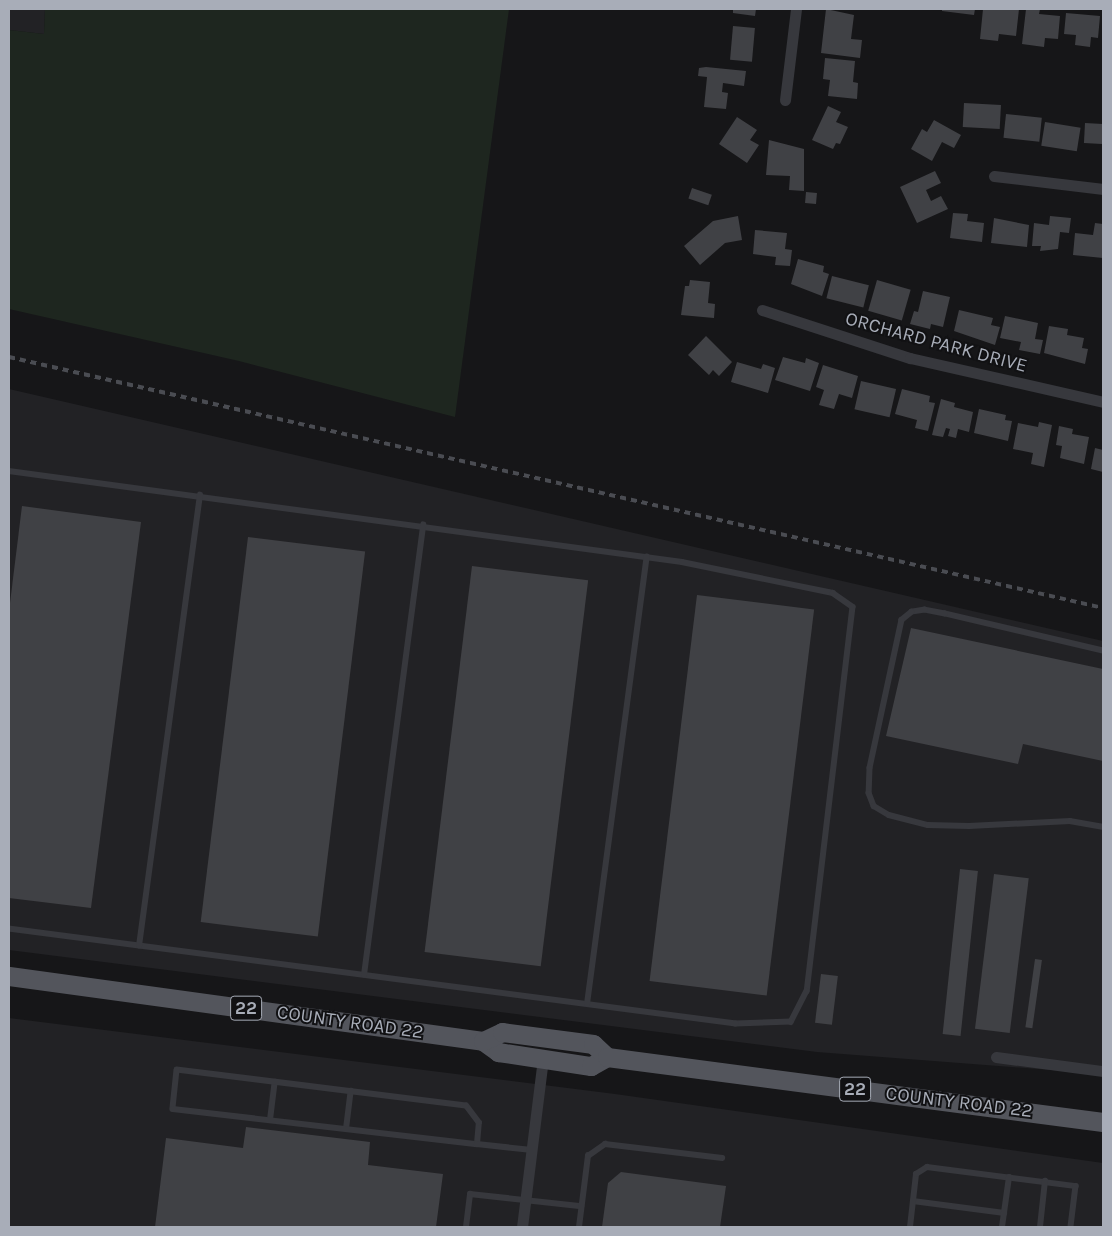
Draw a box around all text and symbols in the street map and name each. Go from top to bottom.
street label: ORCHARD PARK DRIVE [843,308,1029,378]
road number: 22 [230,992,262,1024]
street label: COUNTY ROAD 22 [275,1001,425,1045]
road number: 22 [839,1074,871,1104]
street label: COUNTY ROAD 22 [884,1083,1034,1123]

